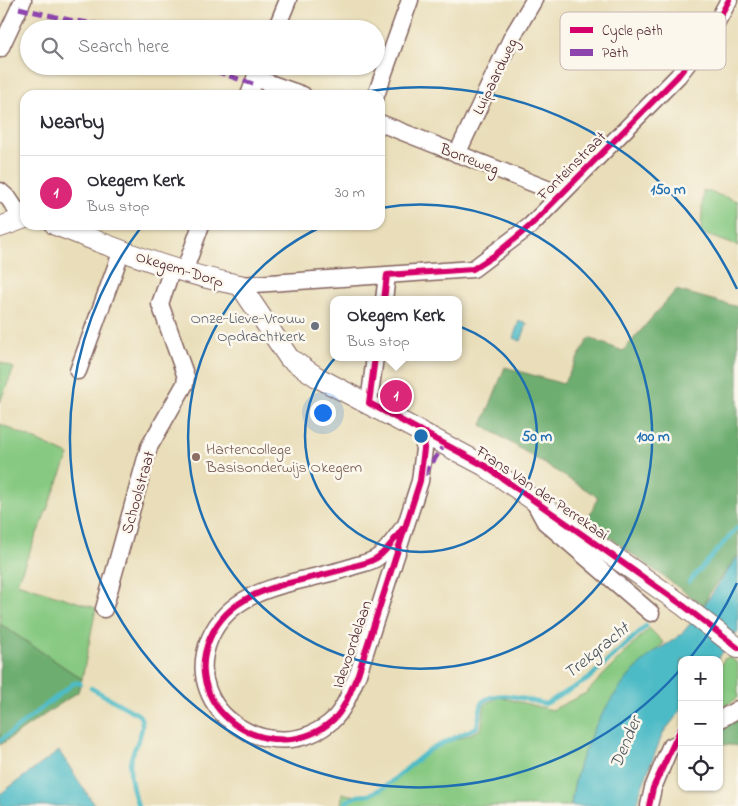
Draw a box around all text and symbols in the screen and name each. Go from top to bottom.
legend [560,12,726,70]
search box [20,20,385,75]
text: Cycle path [602,21,663,43]
icon: search [38,34,66,62]
text: Search here [78,34,169,61]
street label: Luipaardweg [467,34,525,119]
text: Path [602,43,628,64]
text: Nearby [40,108,104,138]
street label: Fonteinstraat [532,126,613,207]
street label: Borreweg [436,137,502,182]
text: Okegem Kerk [87,168,185,195]
text: 150 m [650,179,686,201]
text: 1 [53,181,59,205]
text: 30 m [335,181,365,205]
text: Bus stop [87,195,150,219]
street label: Okegem-Dorp [132,245,227,295]
popup [330,296,462,361]
text: Okegem Kerk [347,303,445,330]
place label: Onze-Lieve-Vrouw Opdrachtkerk [191,307,306,349]
marker: Onze-Lieve-Vrouw Opdrachtkerk [309,320,321,332]
text: Bus stop [347,330,410,354]
pin: 1 [380,377,412,415]
your location [310,400,336,426]
text: 50 m [522,426,553,448]
text: 100 m [636,426,670,448]
centre of rings [412,427,430,445]
place label: Hartencollege Basisonderwijs Okegem [205,438,362,480]
street label: Frans Van der Perrekaai [470,440,613,547]
street label: Schoolstraat [116,448,162,537]
marker: Hartencollege Basisonderwijs Okegem [190,451,202,463]
street label: Idevoordelaan [327,597,379,692]
water label: Trekgracht [559,616,637,686]
map controls [678,656,723,791]
button: + [678,656,723,701]
button: − [678,701,723,746]
water label: Dender [604,711,650,773]
button: locate [678,746,723,791]

